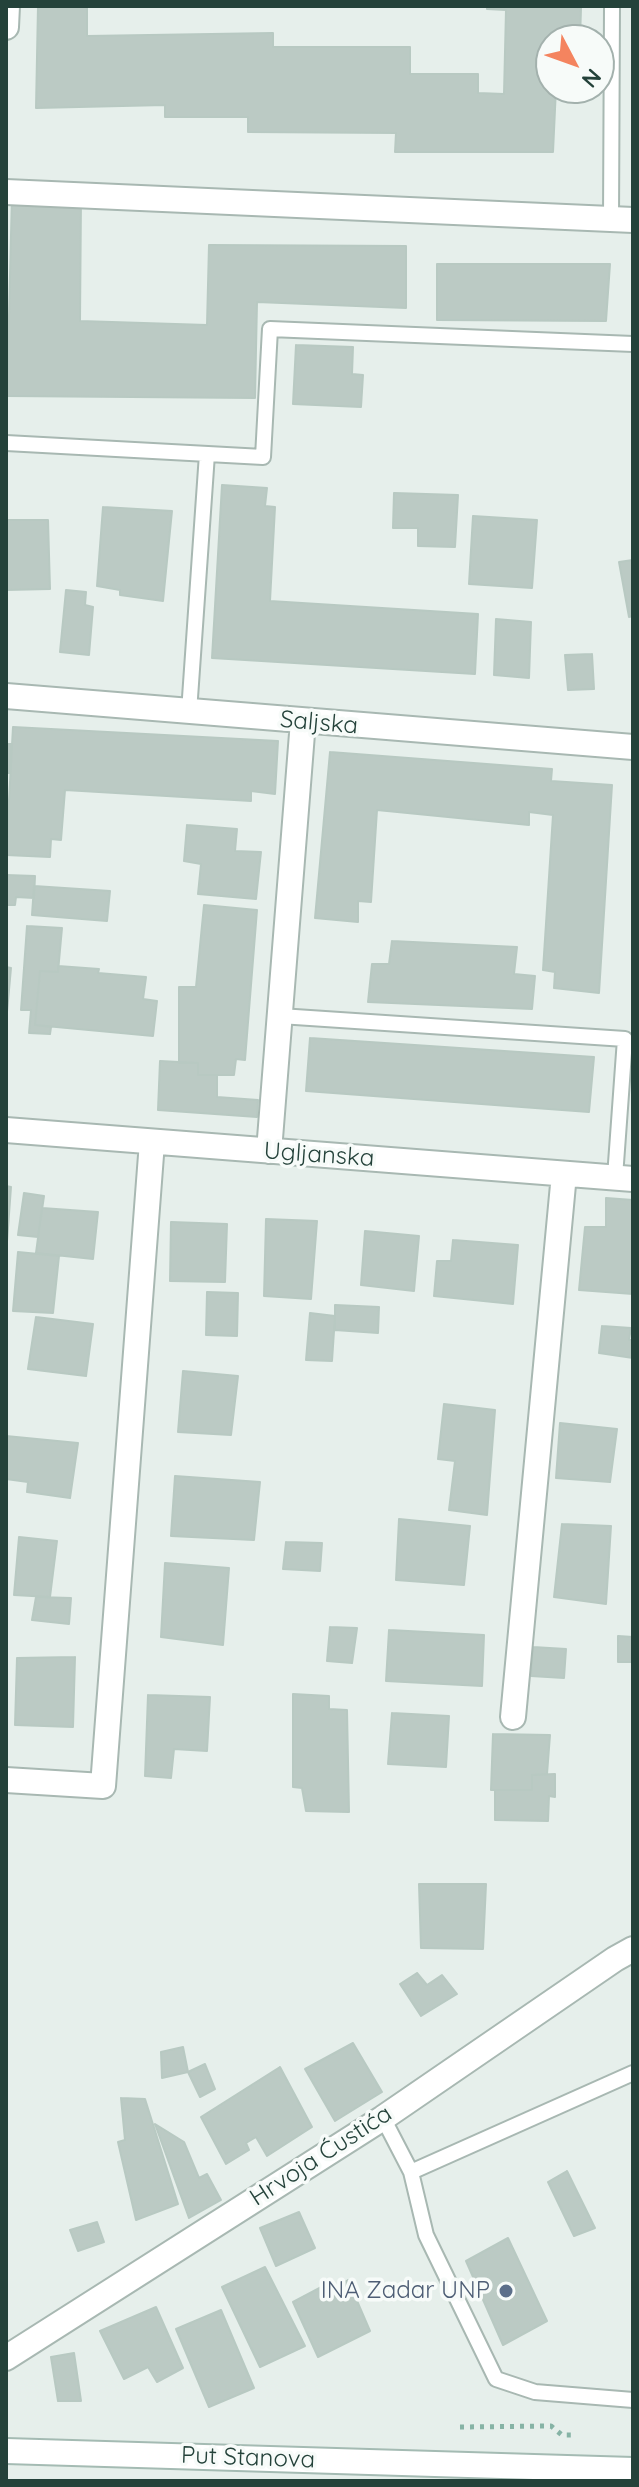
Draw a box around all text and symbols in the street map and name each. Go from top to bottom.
north arrow [535,24,615,104]
text: N [576,63,607,94]
street label: Saljska [279,705,359,741]
street label: Ugljanska [263,1137,375,1173]
street label: Hrvoja Ćustića [245,2099,397,2213]
place label: INA Zadar UNP [321,2277,490,2305]
marker: INA Zadar UNP [497,2282,515,2300]
street label: Put Stanova [180,2441,316,2475]

